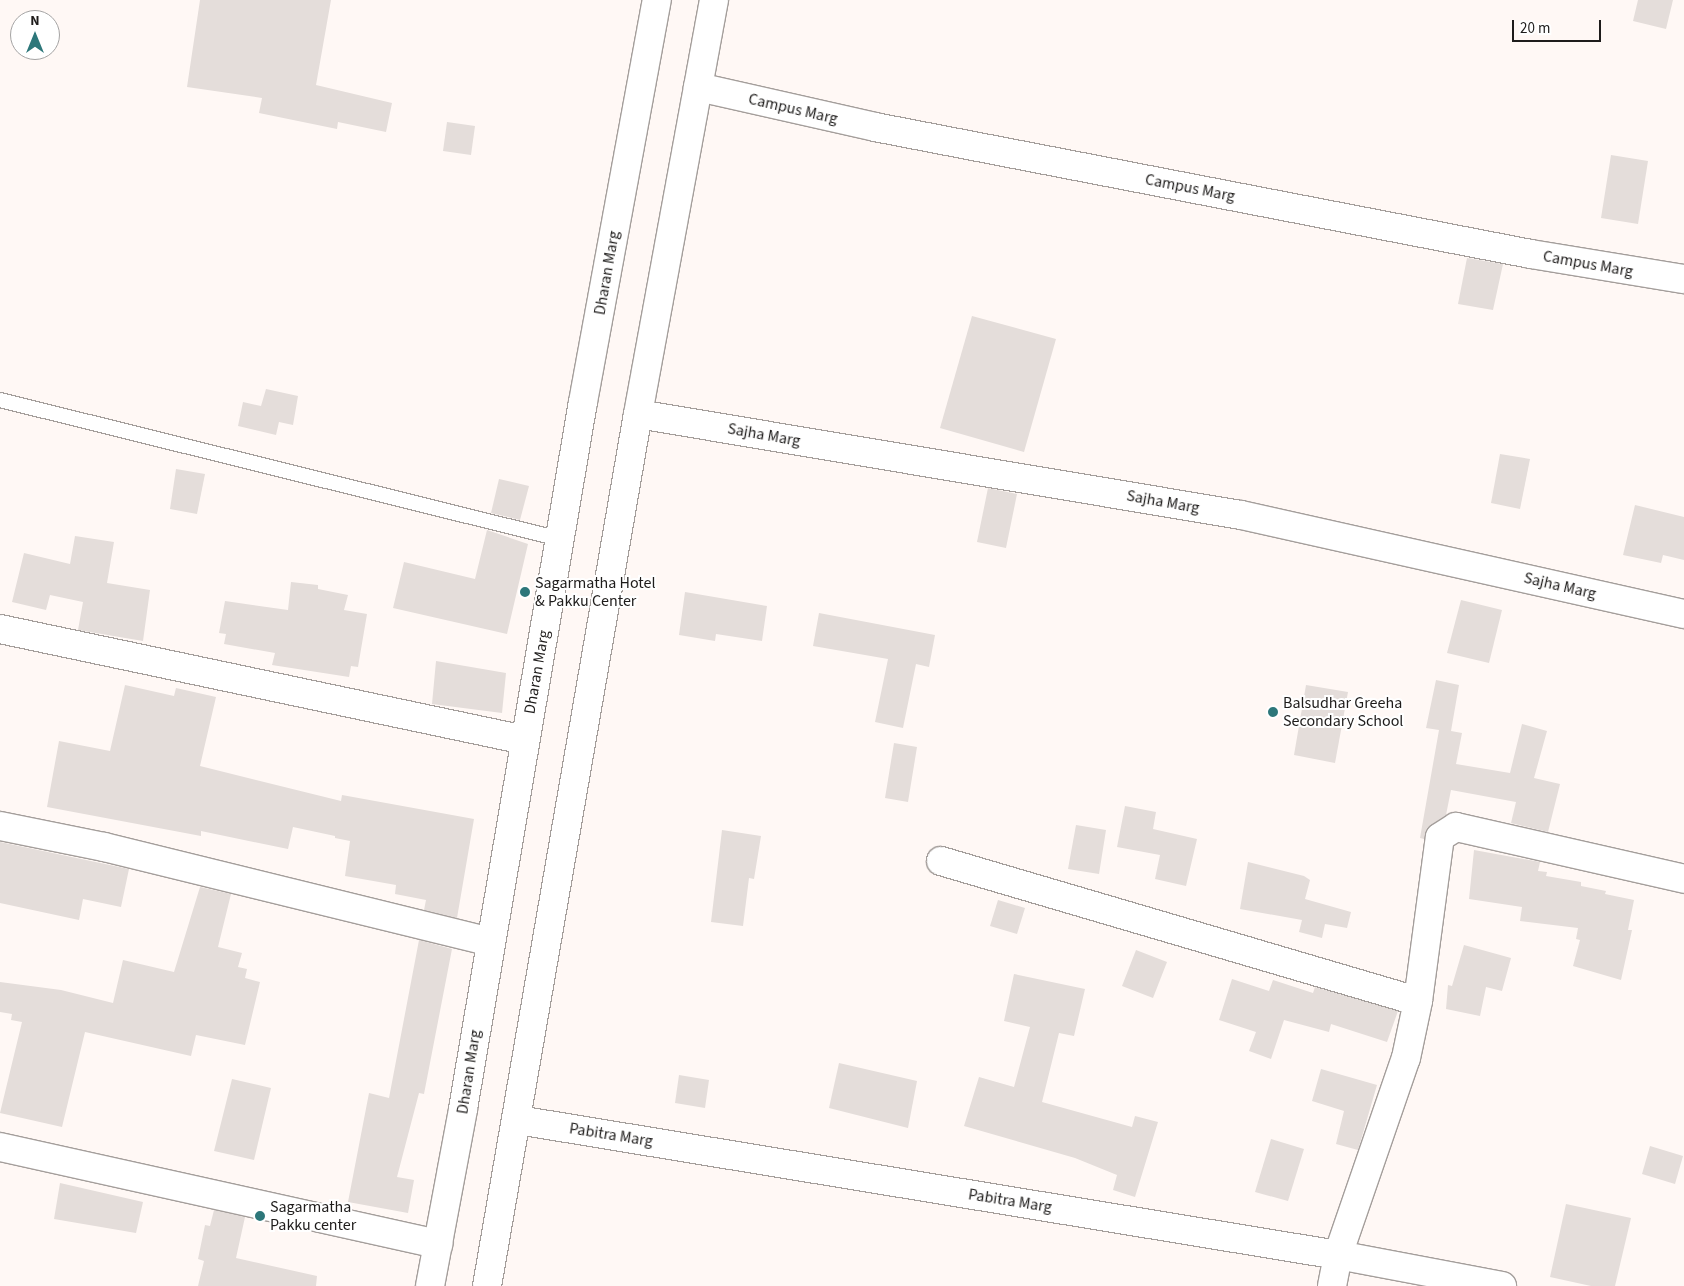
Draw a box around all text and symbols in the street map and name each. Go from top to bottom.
north arrow [10,10,60,60]
scale bar [1514,10,1603,42]
text: N [30,11,40,31]
text: 20 m [1520,18,1550,39]
street label: Campus Marg [746,89,840,129]
street label: Campus Marg [1143,170,1237,206]
street label: Dharan Marg [590,230,624,316]
street label: Campus Marg [1541,247,1635,281]
street label: Sajha Marg [726,419,802,451]
street label: Sajha Marg [1125,486,1201,518]
street label: Sajha Marg [1522,568,1598,604]
place label: Sagarmatha Hotel & Pakku Center [535,573,656,611]
marker: Sagarmatha Hotel & Pakku Center [519,586,531,598]
street label: Dharan Marg [520,629,554,715]
place label: Balsudhar Greeha Secondary School [1283,693,1403,731]
marker: Balsudhar Greeha Secondary School [1267,706,1279,718]
street label: Dharan Marg [453,1029,485,1115]
street label: Pabitra Marg [568,1119,654,1151]
street label: Pabitra Marg [967,1185,1053,1217]
place label: Sagarmatha Pakku center [270,1197,356,1235]
marker: Sagarmatha Pakku center [254,1210,266,1222]

